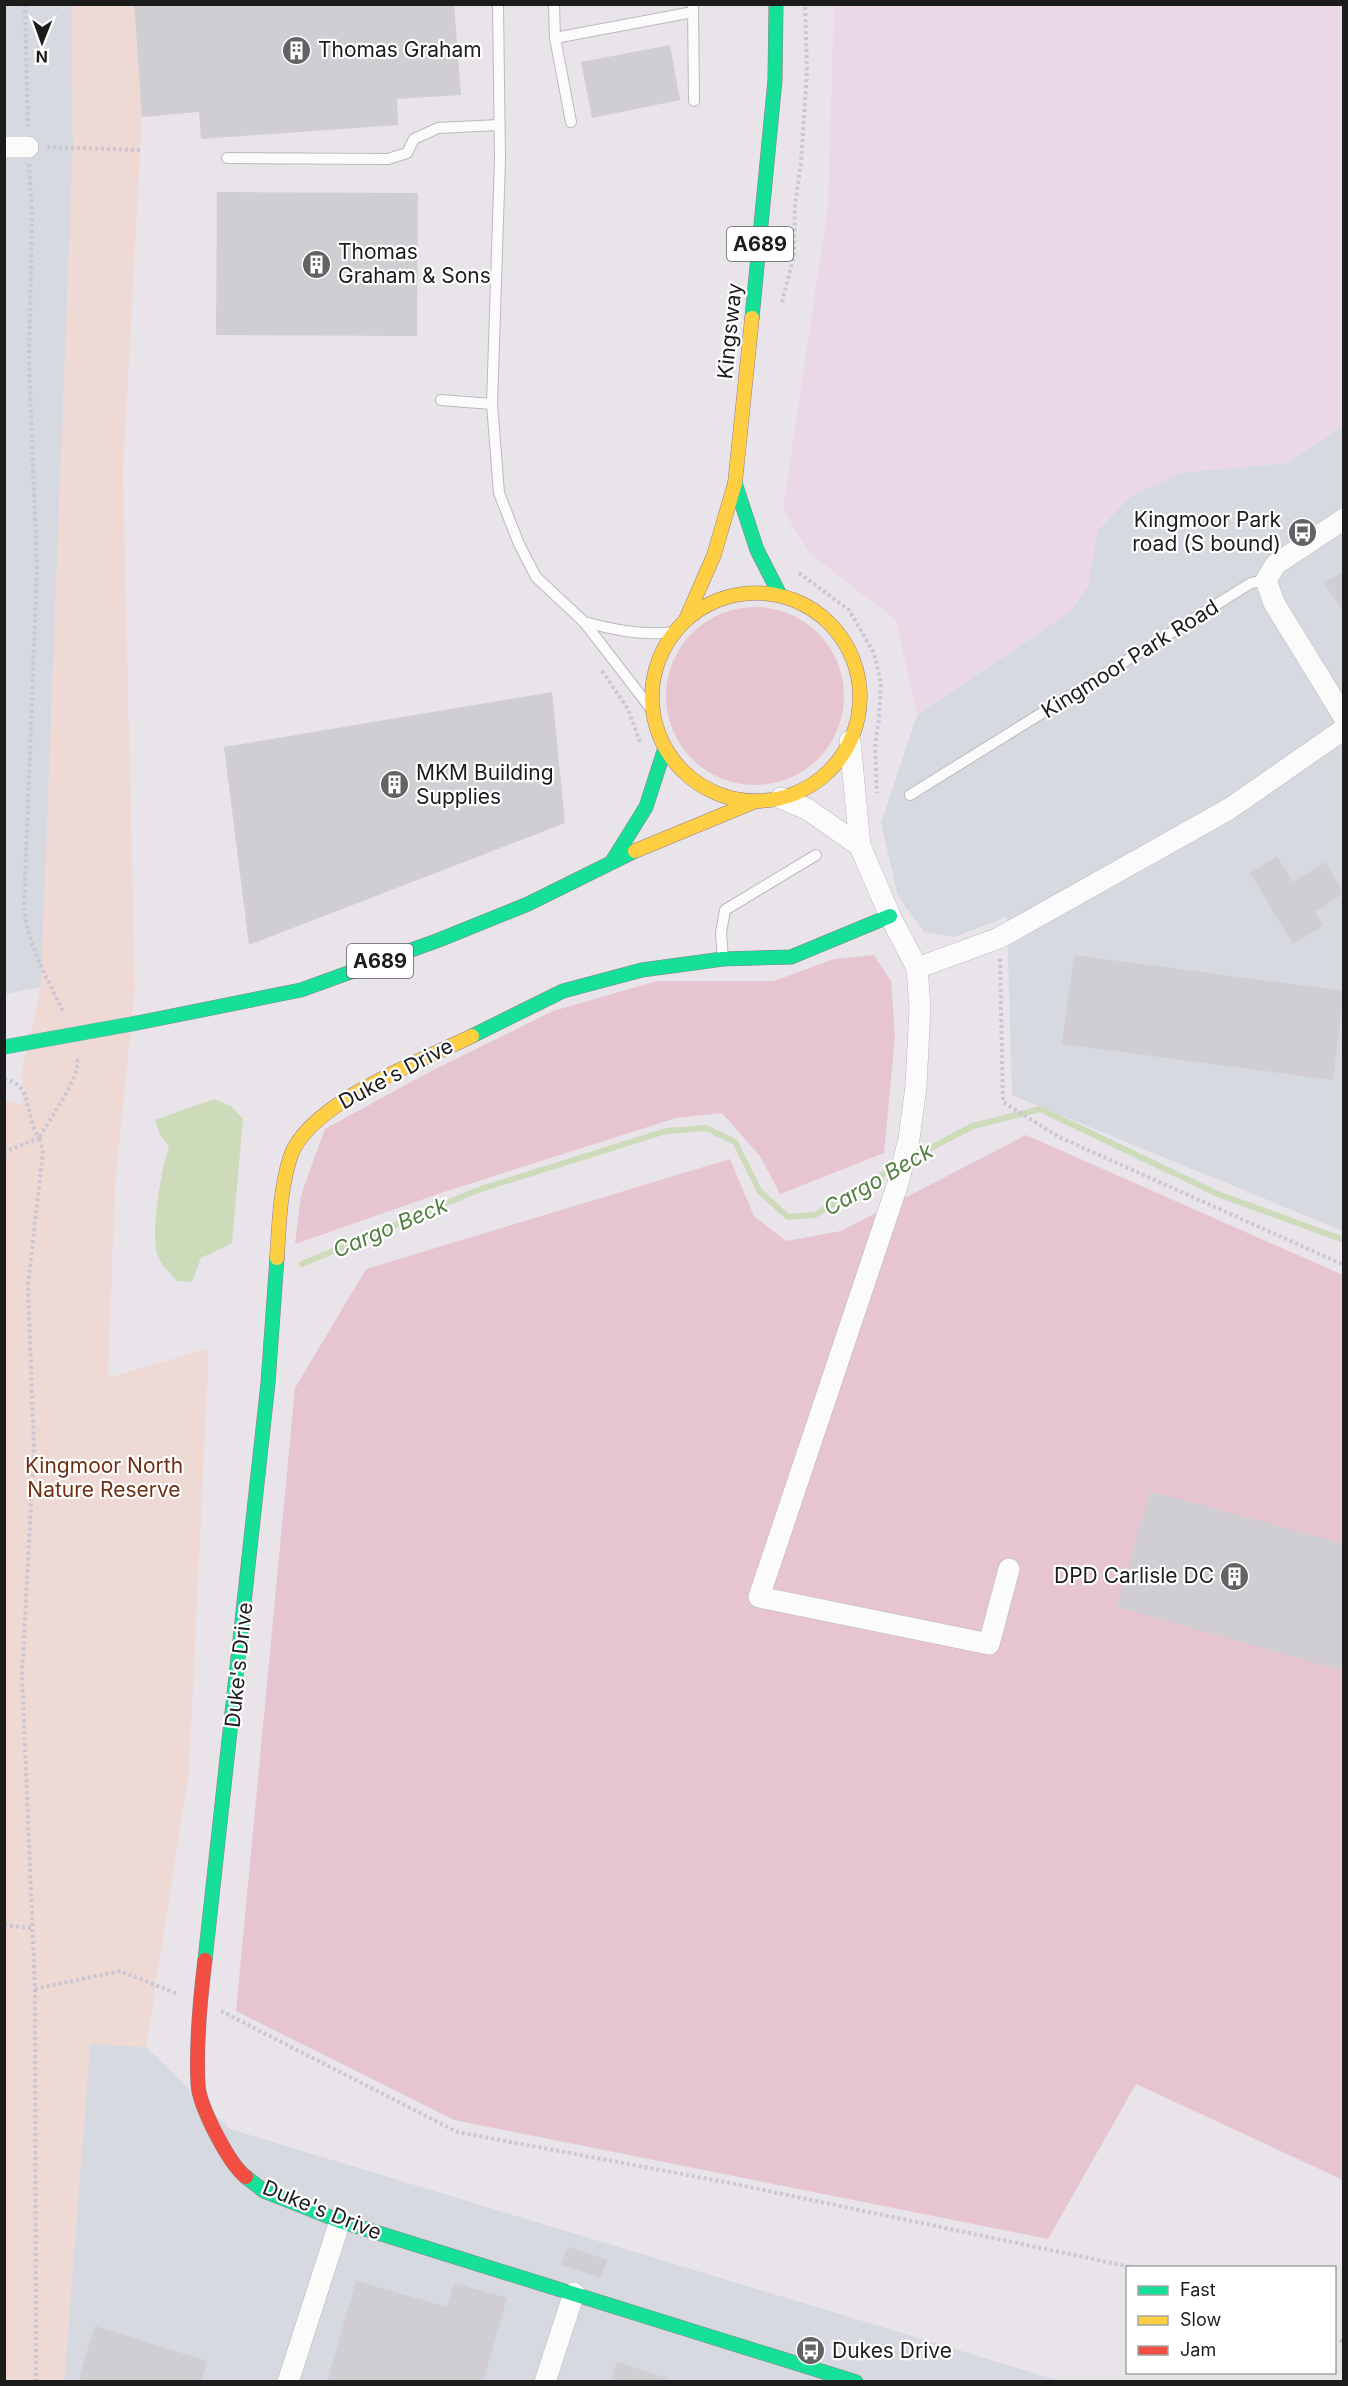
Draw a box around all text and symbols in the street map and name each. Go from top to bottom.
north arrow [12,12,72,72]
building icon: Thomas Graham [281,34,313,66]
place label: Thomas Graham [318,37,482,62]
text: N [35,47,48,67]
road number: A689 [727,227,793,261]
place label: Thomas Graham & Sons [338,239,491,288]
building icon: Thomas Graham & Sons [301,248,333,280]
street label: Kingsway [712,282,747,380]
place label: Kingmoor Park road (S bound) [1132,507,1281,556]
bus stop icon: Kingmoor Park road (S bound) [1286,516,1318,548]
street label: Kingmoor Park Road [1037,594,1223,723]
place label: MKM Building Supplies [416,760,554,809]
building icon: MKM Building Supplies [379,769,411,801]
road number: A689 [347,944,413,978]
street label: Duke's Drive [334,1033,457,1114]
water label: Cargo Beck [819,1137,938,1221]
water label: Cargo Beck [329,1191,452,1263]
park label: Kingmoor North Nature Reserve [25,1453,183,1502]
building icon: DPD Carlisle DC [1219,1560,1251,1592]
place label: DPD Carlisle DC [1054,1563,1214,1588]
street label: Duke's Drive [219,1601,258,1729]
street label: Duke's Drive [259,2174,385,2245]
legend [1126,2266,1336,2374]
text: Fast [1180,2279,1216,2300]
text: Slow [1180,2309,1221,2330]
bus stop icon: Dukes Drive [795,2335,827,2367]
place label: Dukes Drive [832,2338,952,2363]
text: Jam [1180,2339,1216,2360]

